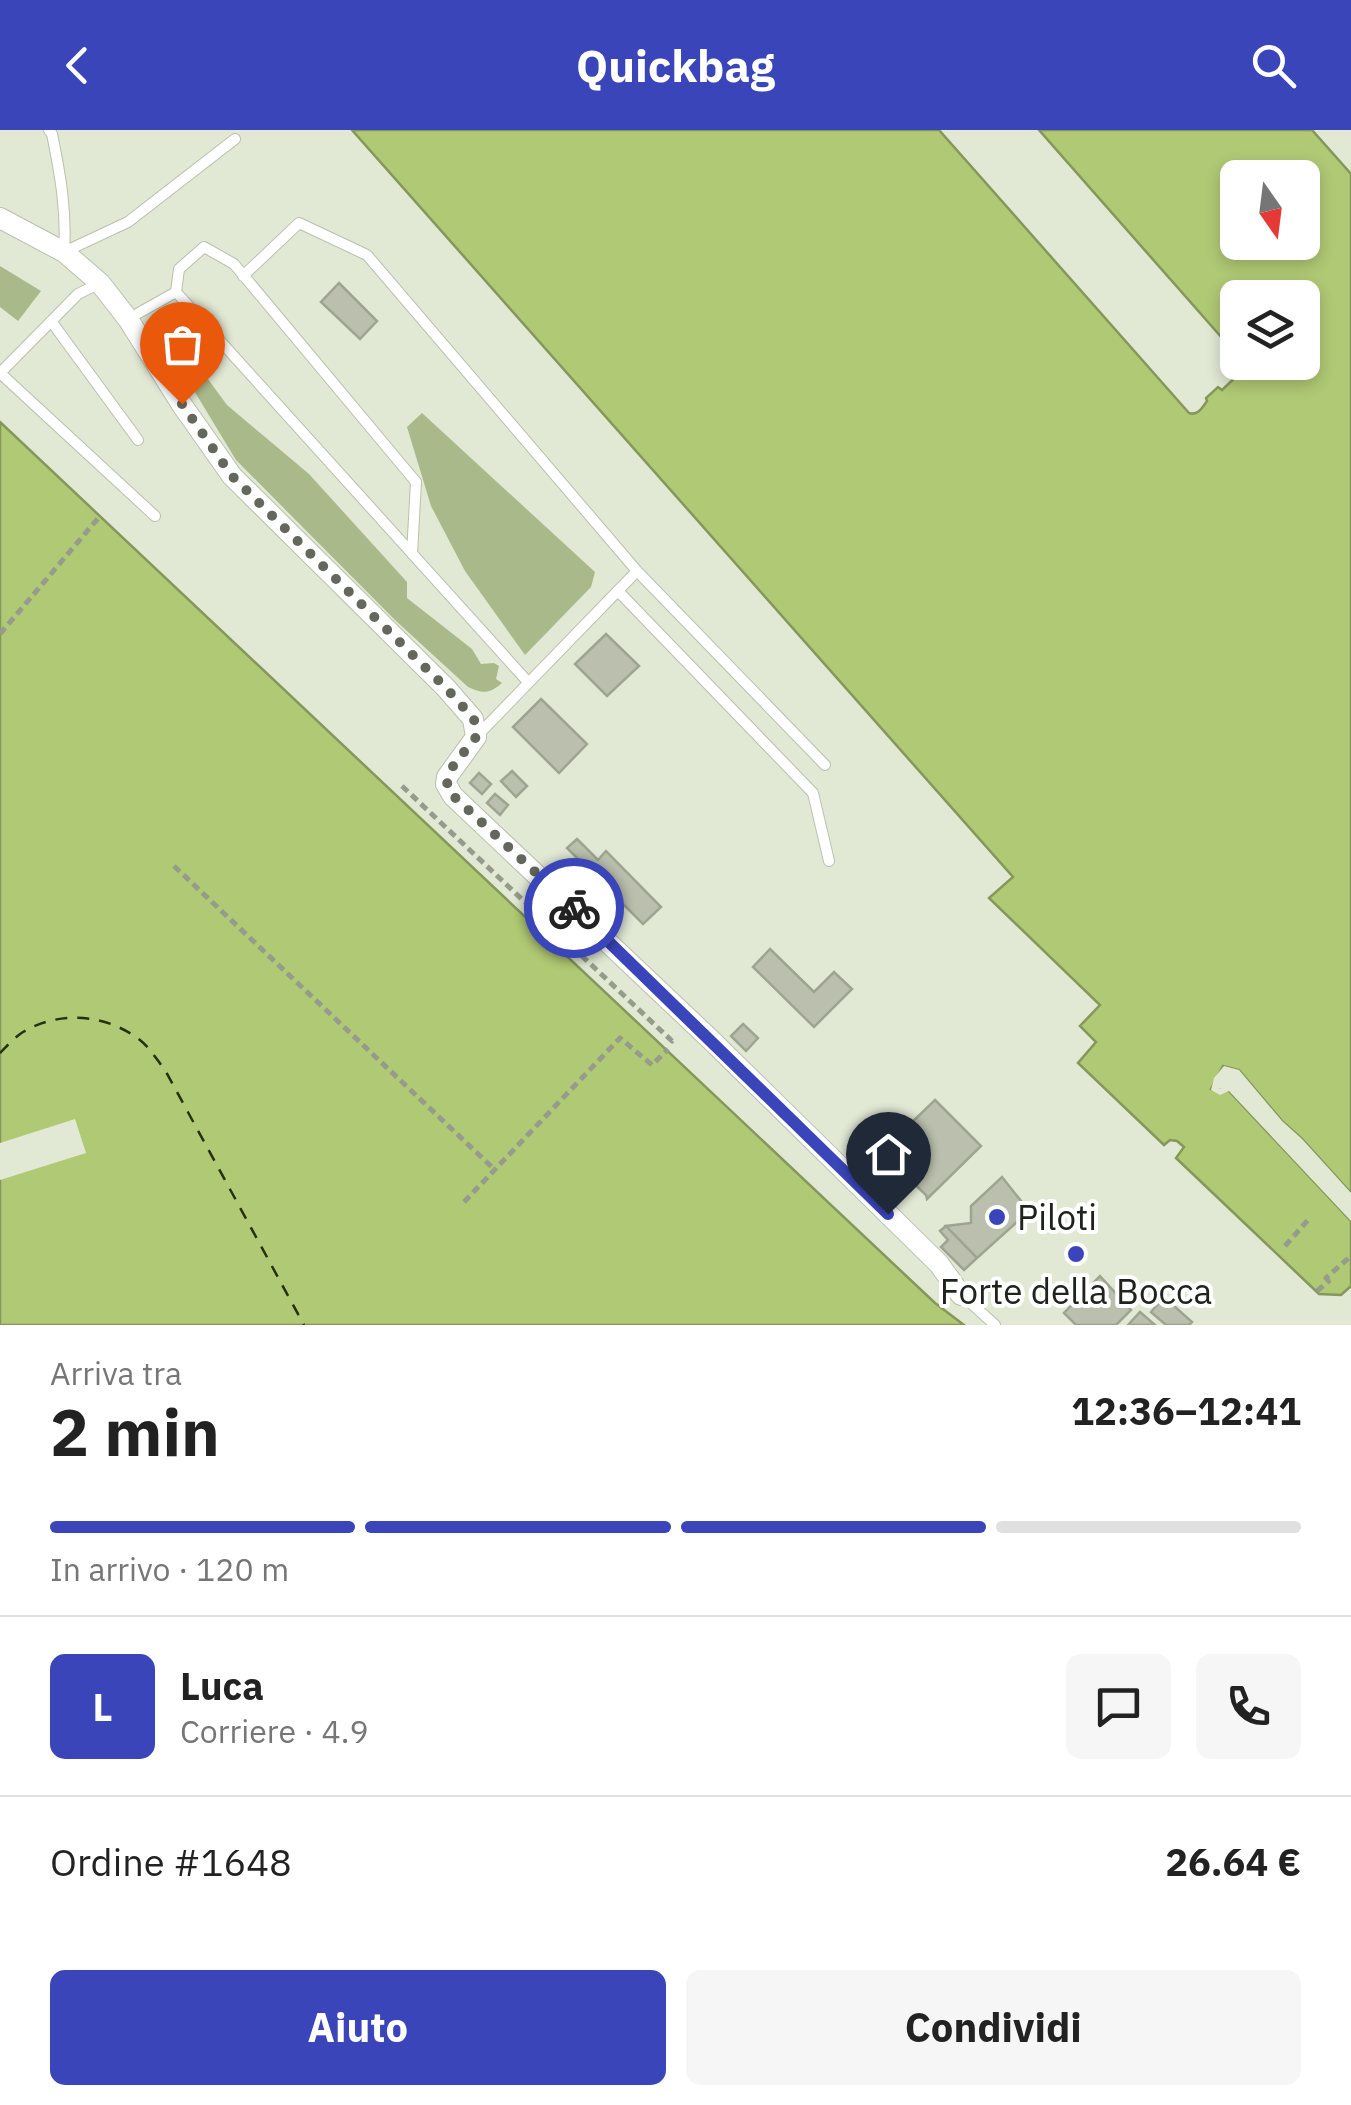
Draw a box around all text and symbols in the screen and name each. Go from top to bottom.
text: Quickbag [576,36,775,94]
icon: back [50,38,105,93]
icon: search [1246,38,1301,93]
north arrow [1220,160,1320,260]
map controls [1220,160,1320,380]
button: layers [1220,280,1320,380]
pin [140,302,225,405]
icon: bag [155,317,210,372]
courier [524,858,624,958]
icon: bike [547,881,602,936]
pin [846,1112,931,1215]
icon: home [861,1127,916,1182]
place label: Piloti [1017,1194,1097,1240]
marker: Piloti [986,1206,1008,1228]
marker: Forte della Bocca [1065,1243,1087,1265]
place label: Forte della Bocca [940,1268,1212,1314]
text: Arriva tra [50,1352,182,1394]
text: 12:36–12:41 [1071,1386,1301,1435]
text: 2 min [50,1389,220,1474]
text: In arrivo · 120 m [50,1548,289,1590]
button: chat [1066,1654,1171,1759]
button: phone [1196,1654,1301,1759]
text: Luca [180,1661,264,1710]
text: L [92,1682,113,1731]
text: Corriere · 4.9 [180,1710,369,1752]
text: Ordine #1648 [50,1837,292,1886]
text: 26.64 € [1165,1837,1301,1886]
button: Aiuto [50,1970,666,2085]
button: Condividi [686,1970,1301,2085]

